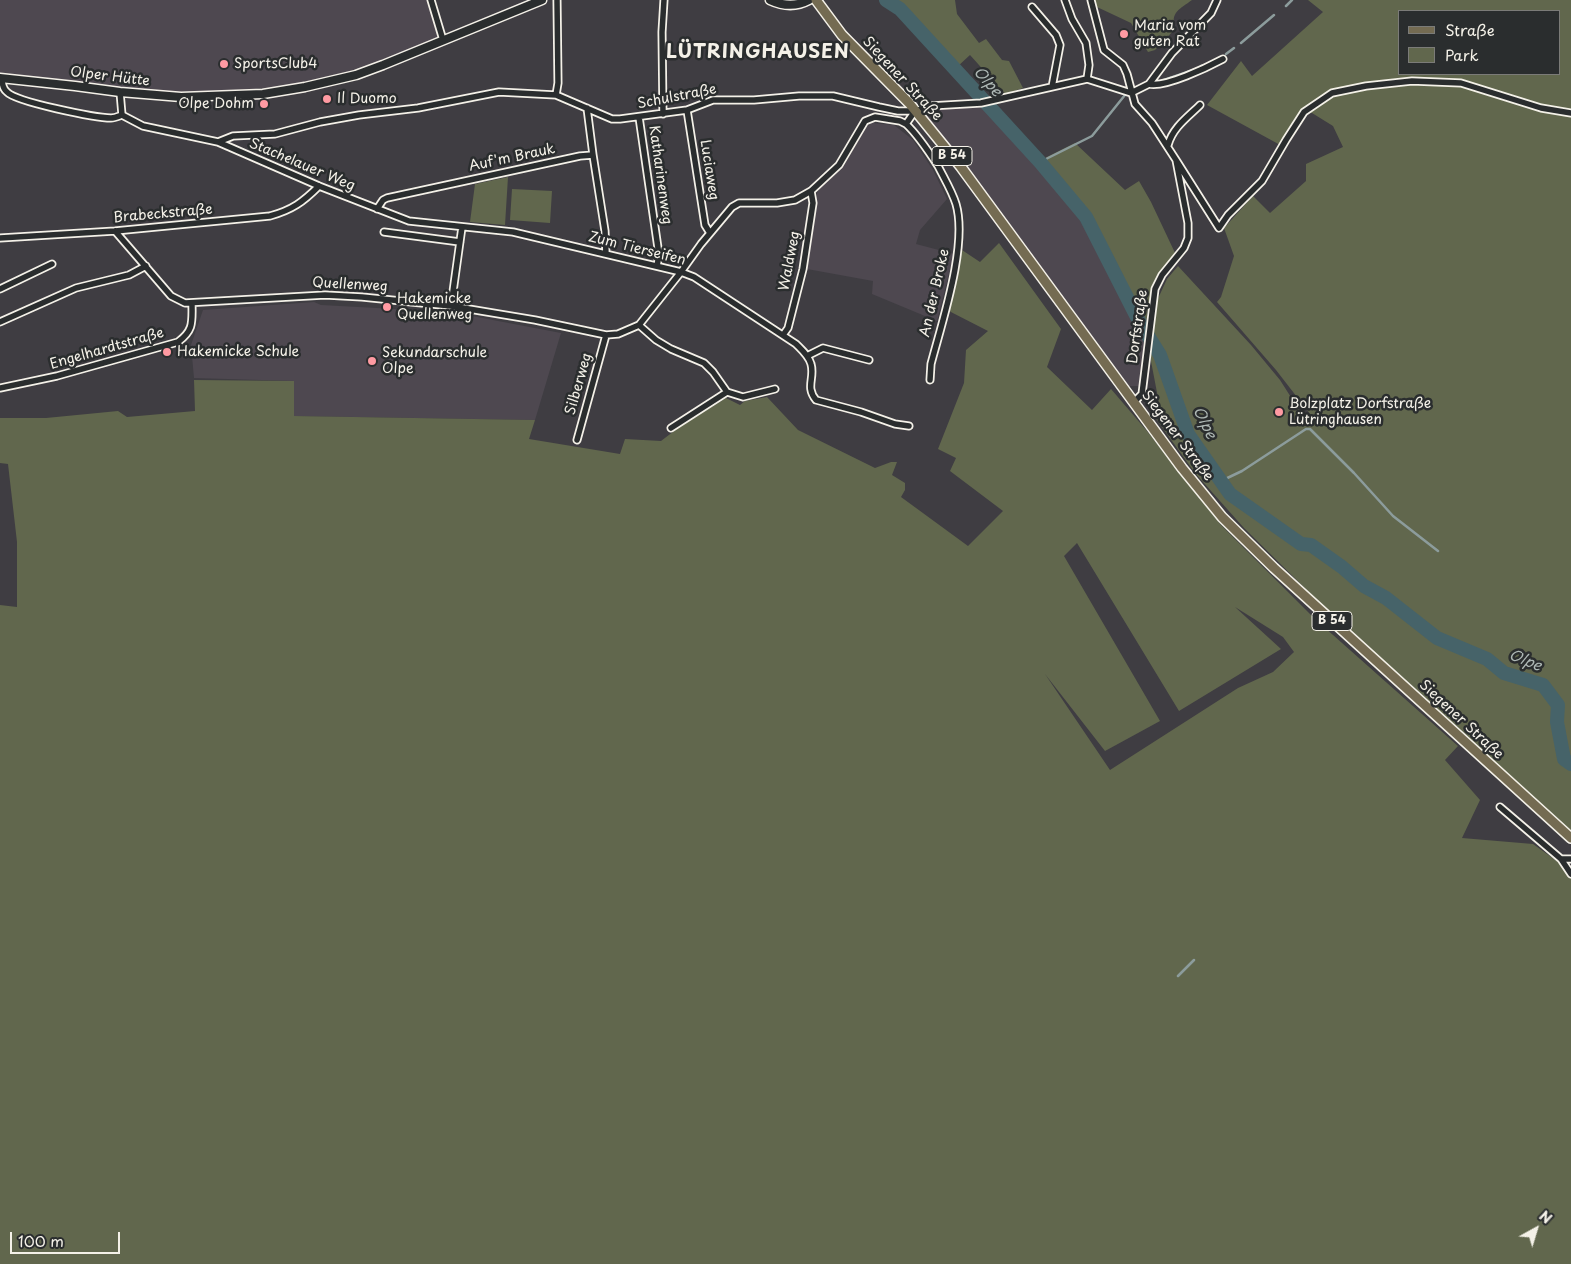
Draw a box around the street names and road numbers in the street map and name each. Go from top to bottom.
street label: Siegener Straße [859,33,945,125]
street label: Olper Hütte [69,64,151,90]
street label: Schulstraße [636,81,718,113]
street label: Katharinenweg [645,124,675,226]
street label: Stachelauer Weg [247,135,357,195]
street label: Luciaweg [696,138,722,202]
street label: Auf'm Brauk [467,141,557,175]
road number: B 54 [932,146,972,166]
street label: Brabeckstraße [113,201,213,227]
street label: Zum Tierseifen [587,229,687,269]
street label: Waldweg [776,230,804,292]
street label: An der Broke [917,247,953,339]
street label: Quellenweg [312,275,388,295]
street label: Dorfstraße [1124,289,1152,365]
street label: Engelhardtstraße [48,325,166,373]
street label: Silberweg [562,351,596,417]
street label: Siegener Straße [1138,387,1216,485]
road number: B 54 [1312,612,1352,630]
street label: Siegener Straße [1415,677,1507,763]

